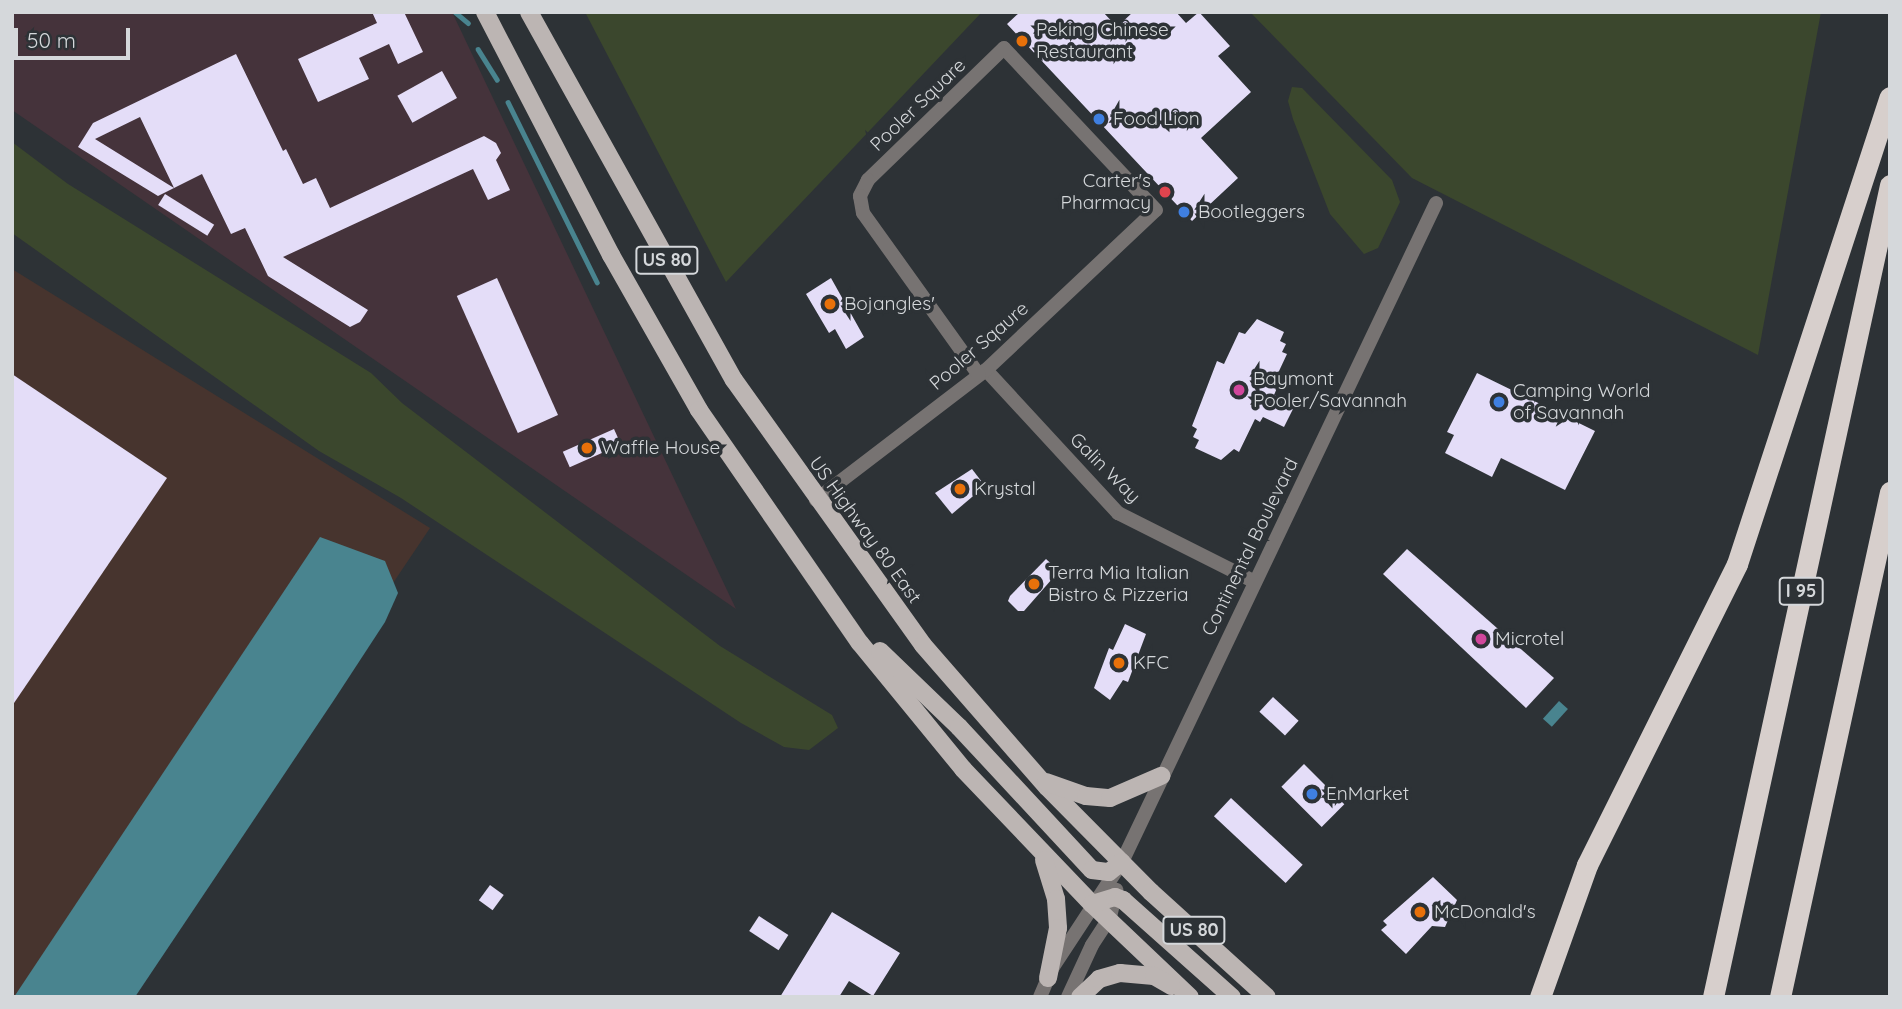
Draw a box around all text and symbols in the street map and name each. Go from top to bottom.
scale bar [18,14,133,58]
place label: Peking Chinese Restaurant [1036,19,1169,63]
text: 50 m [27,27,76,53]
marker: Peking Chinese Restaurant [1014,33,1030,49]
street label: Pooler Square [866,54,970,156]
place label: Food Lion [1113,108,1200,130]
marker: Food Lion [1091,111,1107,127]
place label: Carter's Pharmacy [1061,170,1151,214]
marker: Carter's Pharmacy [1157,184,1173,200]
place label: Bootleggers [1198,201,1305,223]
marker: Bootleggers [1176,204,1192,220]
road number: US 80 [634,246,700,274]
place label: Bojangles' [844,293,935,315]
marker: Bojangles' [822,296,838,312]
street label: Pooler Sqaure [925,297,1033,395]
place label: Baymont Pooler/Savannah [1253,368,1407,412]
place label: Camping World of Savannah [1513,380,1650,424]
marker: Baymont Pooler/Savannah [1231,382,1247,398]
marker: Camping World of Savannah [1491,394,1507,410]
street label: Galin Way [1065,428,1145,508]
place label: Waffle House [601,437,720,459]
marker: Waffle House [579,440,595,456]
street label: US Highway 80 East [804,452,926,608]
street label: Continental Boulevard [1197,454,1303,640]
place label: Krystal [974,478,1036,500]
marker: Krystal [952,481,968,497]
place label: Terra Mia Italian Bistro & Pizzeria [1048,562,1189,606]
marker: Terra Mia Italian Bistro & Pizzeria [1026,576,1042,592]
road number: I 95 [1778,576,1824,606]
place label: Microtel [1495,628,1564,650]
marker: Microtel [1473,631,1489,647]
place label: KFC [1133,652,1169,674]
marker: KFC [1111,655,1127,671]
place label: EnMarket [1326,783,1409,805]
marker: EnMarket [1304,786,1320,802]
place label: McDonald's [1434,901,1536,923]
marker: McDonald's [1412,904,1428,920]
road number: US 80 [1161,916,1227,945]

